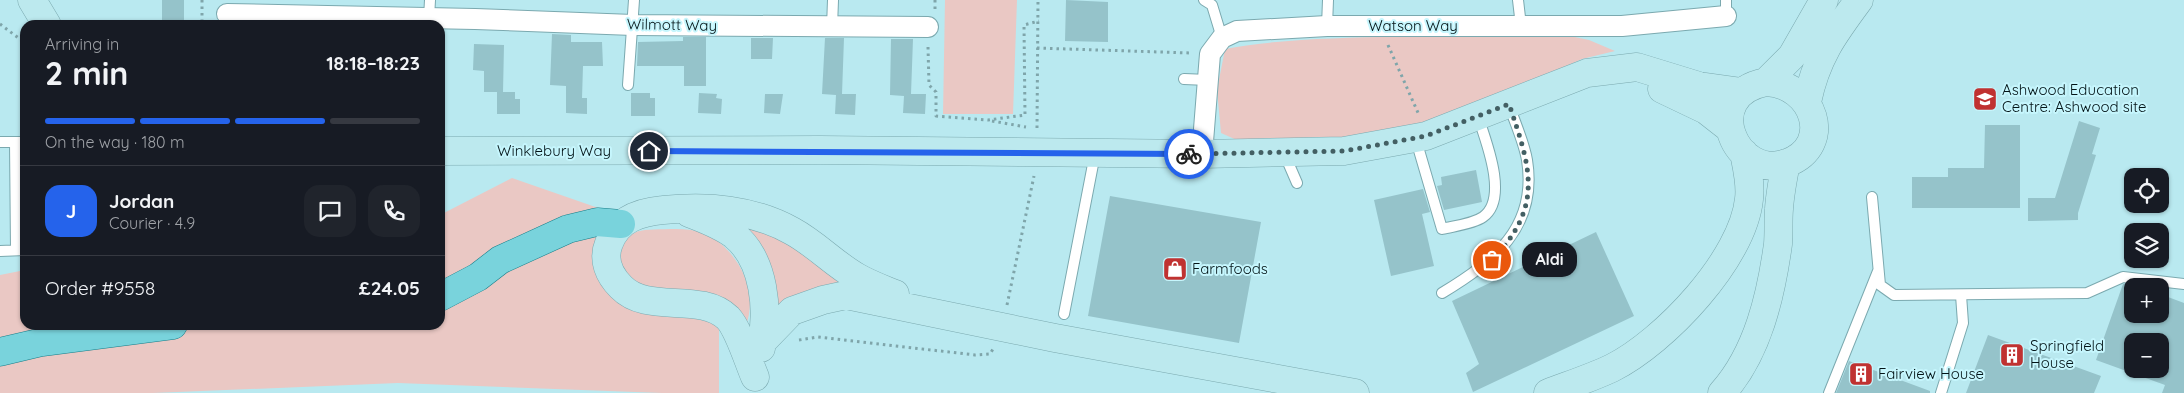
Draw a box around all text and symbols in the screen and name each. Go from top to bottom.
street label: Wilmott Way [627,14,717,35]
street label: Watson Way [1368,16,1458,35]
text: Arriving in [45,34,119,54]
text: 18:18–18:23 [326,51,420,75]
text: 2 min [45,53,128,93]
place label: Ashwood Education Centre: Ashwood site [2002,80,2146,116]
school or university icon: Ashwood Education Centre: Ashwood site [1972,86,1998,112]
courier [1164,129,1214,179]
pin [628,130,670,172]
text: On the way · 180 m [45,132,185,152]
icon: home [635,137,663,165]
icon: bike [1175,140,1203,168]
street label: Winklebury Way [497,141,611,160]
map controls [2124,168,2169,378]
button: locate [2124,168,2169,213]
button: chat [304,185,356,237]
button: phone [368,185,420,237]
text: Jordan [109,189,174,213]
text: J [66,199,76,223]
text: Courier · 4.9 [109,213,195,233]
button: layers [2124,223,2169,268]
pin [1471,239,1513,281]
callout: Aldi [1522,242,1577,278]
icon: bag [1478,246,1506,274]
text: Aldi [1535,249,1564,269]
shop icon: Farmfoods [1162,256,1188,282]
place label: Farmfoods [1192,259,1268,278]
text: Order #9558 [45,276,155,300]
text: £24.05 [359,276,420,300]
button: + [2124,278,2169,323]
button: − [2124,333,2169,378]
place label: Springfield House [2030,336,2104,372]
building icon: Springfield House [1999,342,2025,368]
building icon: Fairview House [1848,361,1874,387]
place label: Fairview House [1878,364,1984,383]

